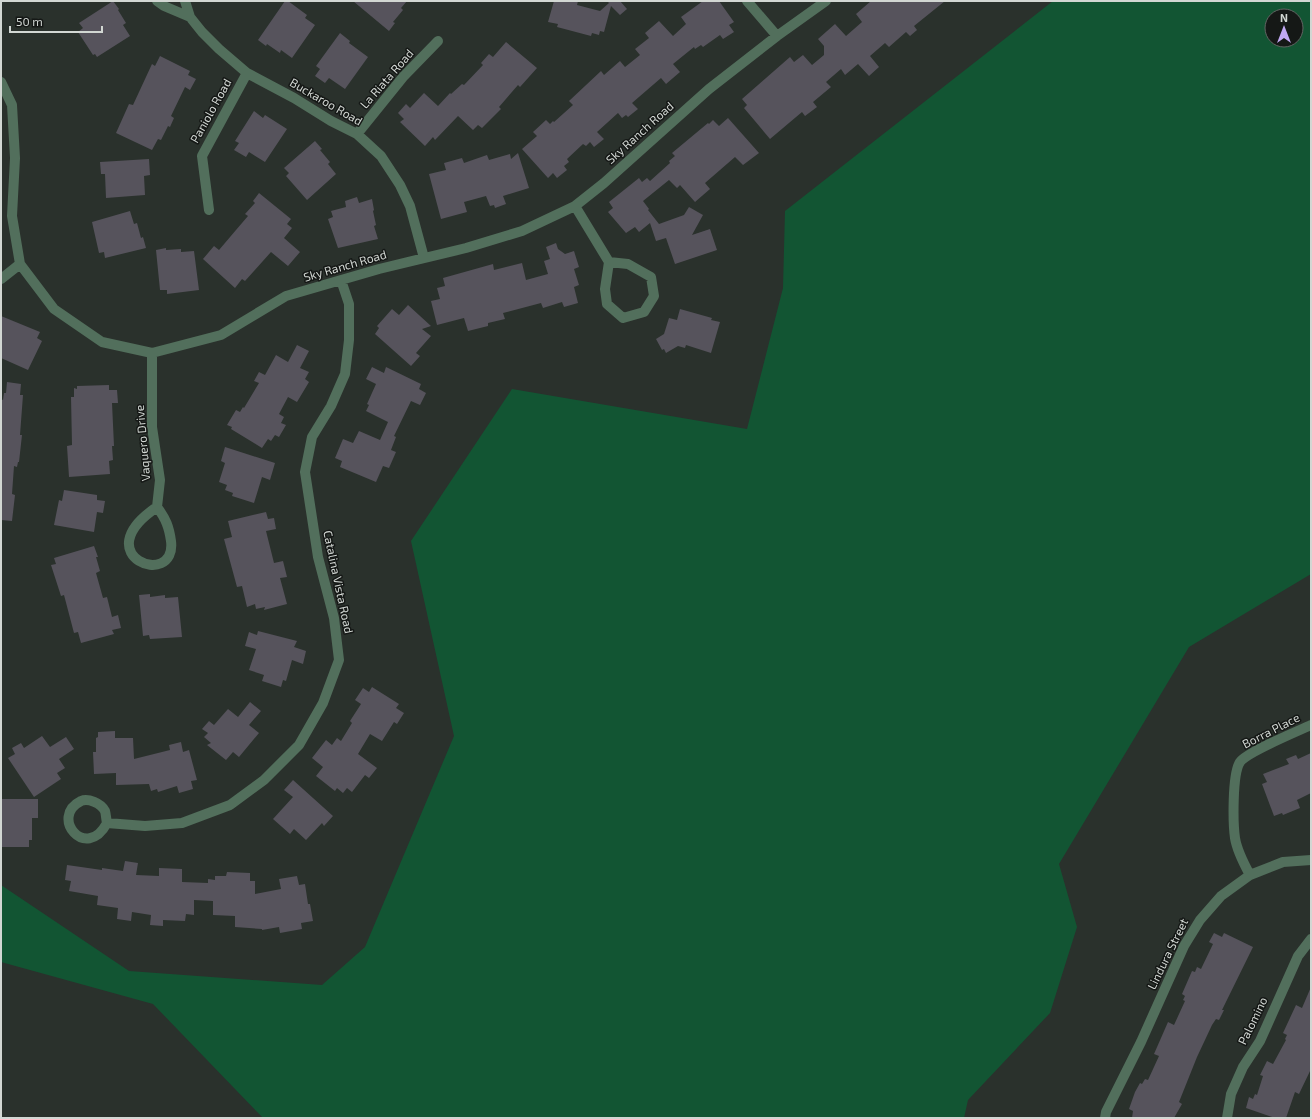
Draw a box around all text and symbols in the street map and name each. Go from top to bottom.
scale bar [10,8,102,34]
north arrow [1264,8,1304,48]
text: N [1280,11,1288,24]
text: 50 m [16,14,43,28]
street label: La Riata Road [357,46,416,111]
street label: Buckaroo Road [288,75,365,128]
street label: Paniolo Road [187,76,233,145]
street label: Sky Ranch Road [603,98,676,166]
street label: Sky Ranch Road [302,246,388,284]
street label: Vaquero Drive [132,404,152,482]
street label: Catalina Vista Road [321,529,357,635]
street label: Borra Place [1239,710,1302,751]
street label: Lindura Street [1144,915,1191,991]
street label: Palomino [1235,994,1270,1047]

